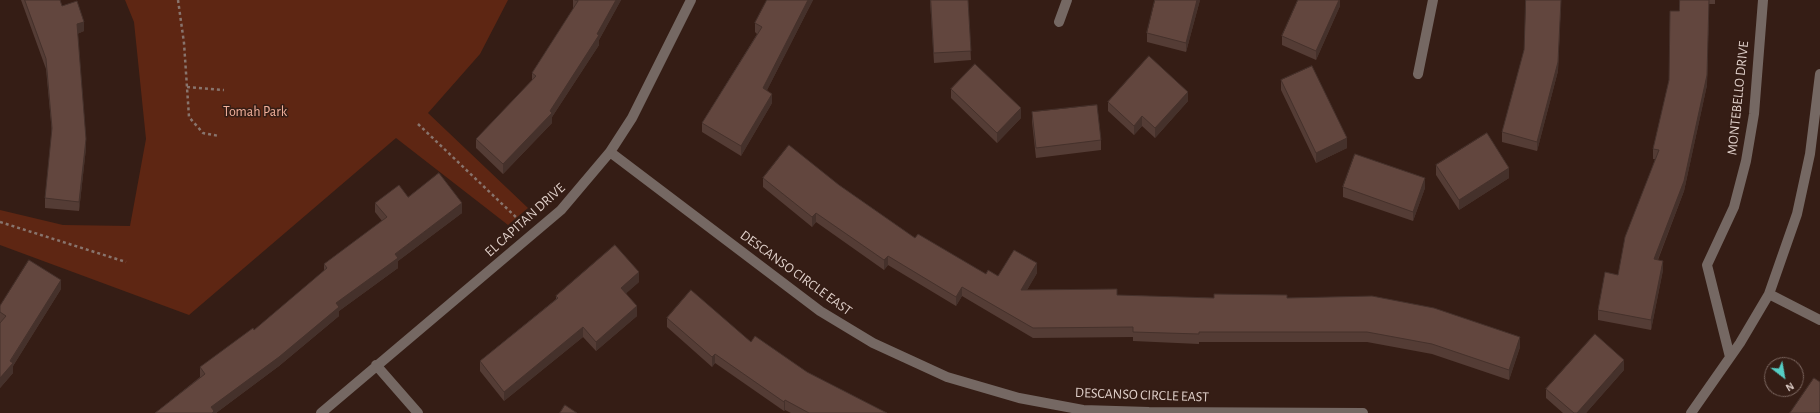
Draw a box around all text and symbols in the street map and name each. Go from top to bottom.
street label: MONTEBELLO DRIVE [1724,40,1752,156]
park label: Tomah Park [223,104,287,120]
street label: EL CAPITAN DRIVE [481,180,569,260]
street label: DESCANSO CIRCLE EAST [737,227,855,319]
north arrow [1764,357,1804,397]
text: N [1784,380,1796,394]
street label: DESCANSO CIRCLE EAST [1075,384,1209,406]

